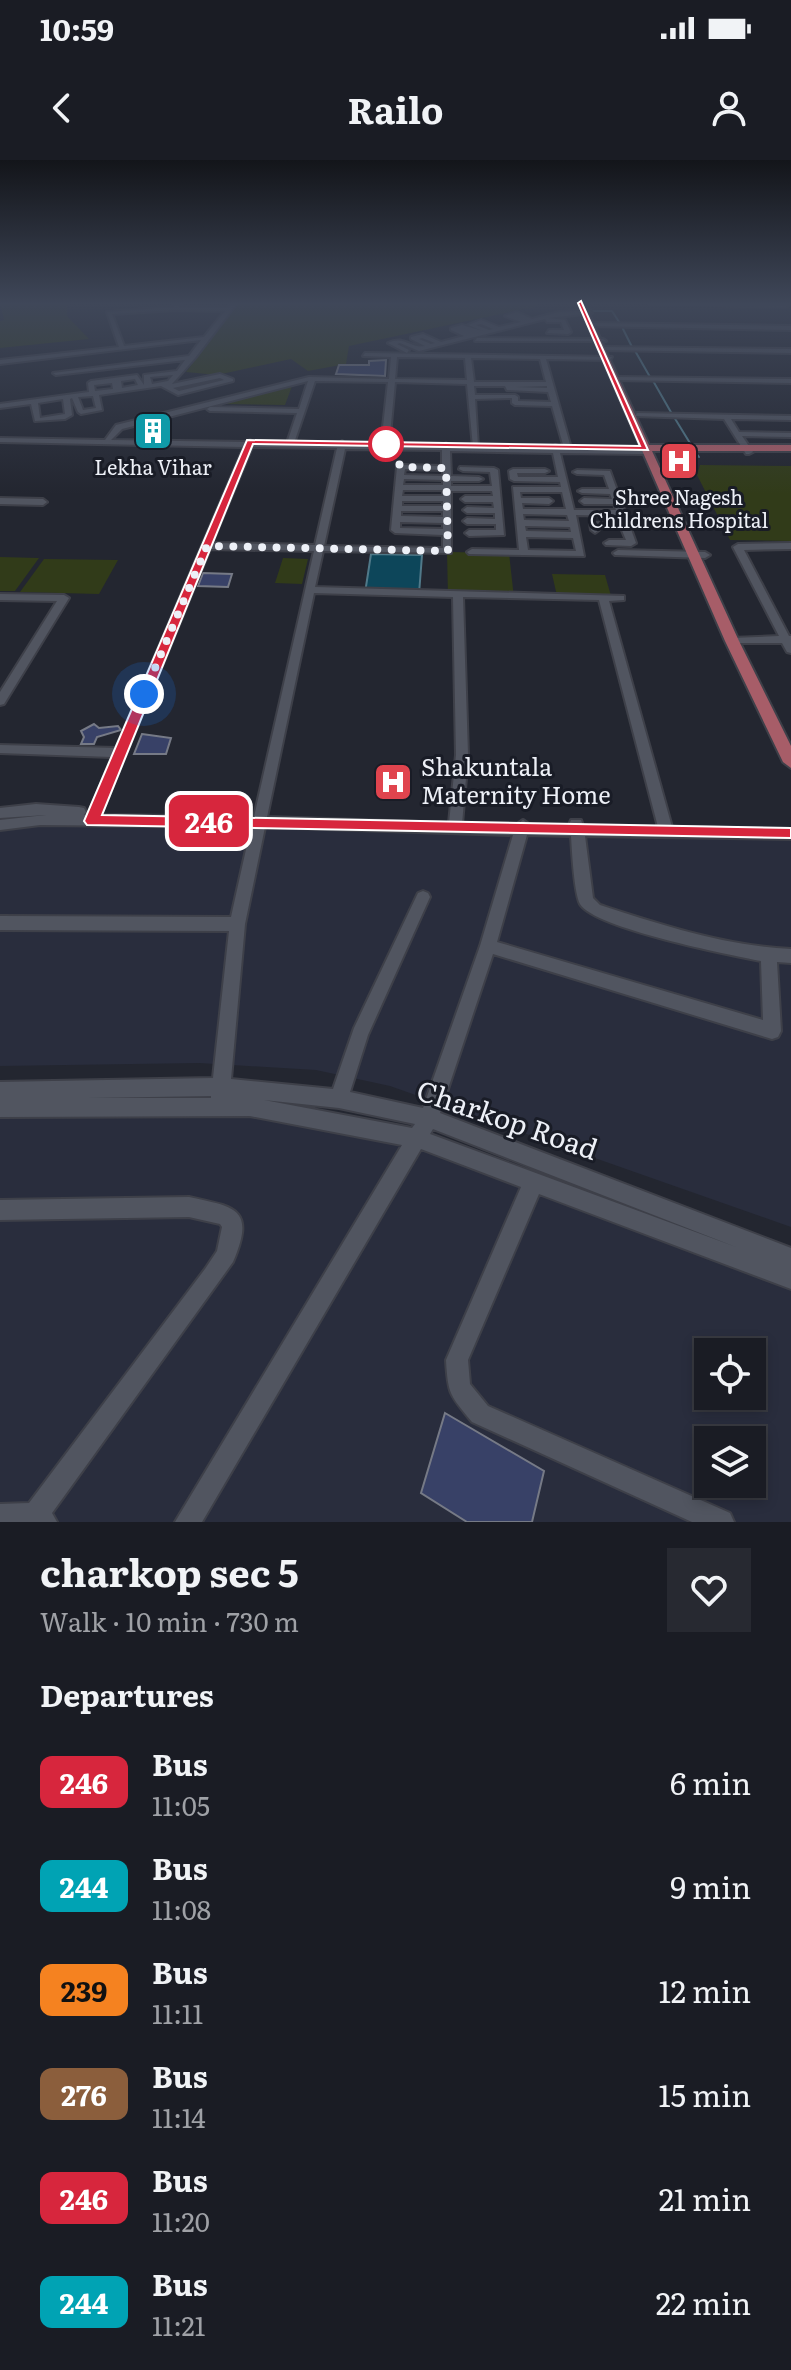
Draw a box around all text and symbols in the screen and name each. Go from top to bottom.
text: 10:59 [40,6,114,50]
text: Railo [348,82,443,135]
icon: back [40,86,84,130]
icon: person [707,86,751,130]
building icon: Lekha Vihar [132,410,174,452]
unlabelled marker [369,427,403,461]
hospital icon: Shree Nagesh Childrens Hospital [658,440,700,482]
place label: Lekha Vihar [94,451,212,481]
place label: Shree Nagesh Childrens Hospital [590,481,769,534]
your location [124,674,164,714]
place label: Shakuntala Maternity Home [421,748,611,811]
hospital icon: Shakuntala Maternity Home [372,761,414,803]
line badge: 246 [163,795,255,847]
text: 246 [185,800,233,842]
street label: Charkop Road [411,1067,604,1169]
map controls [694,1338,766,1498]
button: locate [694,1338,766,1410]
button: layers [694,1426,766,1498]
text: charkop sec 5 [40,1542,299,1599]
button: heart [667,1548,751,1632]
text: Walk · 10 min · 730 m [40,1601,299,1640]
text: Departures [40,1672,214,1716]
text: Bus [152,1741,208,1785]
text: 6 min [670,1760,751,1804]
text: 246 [60,1761,108,1803]
text: 11:05 [152,1785,210,1824]
text: Bus [152,1845,208,1889]
text: 9 min [670,1864,751,1908]
text: 244 [60,1865,108,1907]
text: 11:08 [152,1889,211,1928]
text: Bus [152,1949,208,1993]
text: 12 min [659,1968,751,2012]
text: 239 [61,1969,107,2011]
text: 11:11 [152,1993,203,2032]
text: Bus [152,2053,208,2097]
text: 15 min [659,2072,751,2116]
text: 276 [61,2073,107,2115]
text: 11:14 [152,2097,206,2136]
text: Bus [152,2157,208,2201]
text: 21 min [659,2176,751,2220]
text: 246 [60,2177,108,2219]
text: 11:20 [152,2201,210,2240]
text: Bus [152,2261,208,2305]
text: 22 min [656,2280,751,2324]
text: 244 [60,2281,108,2323]
text: 11:21 [152,2305,205,2344]

